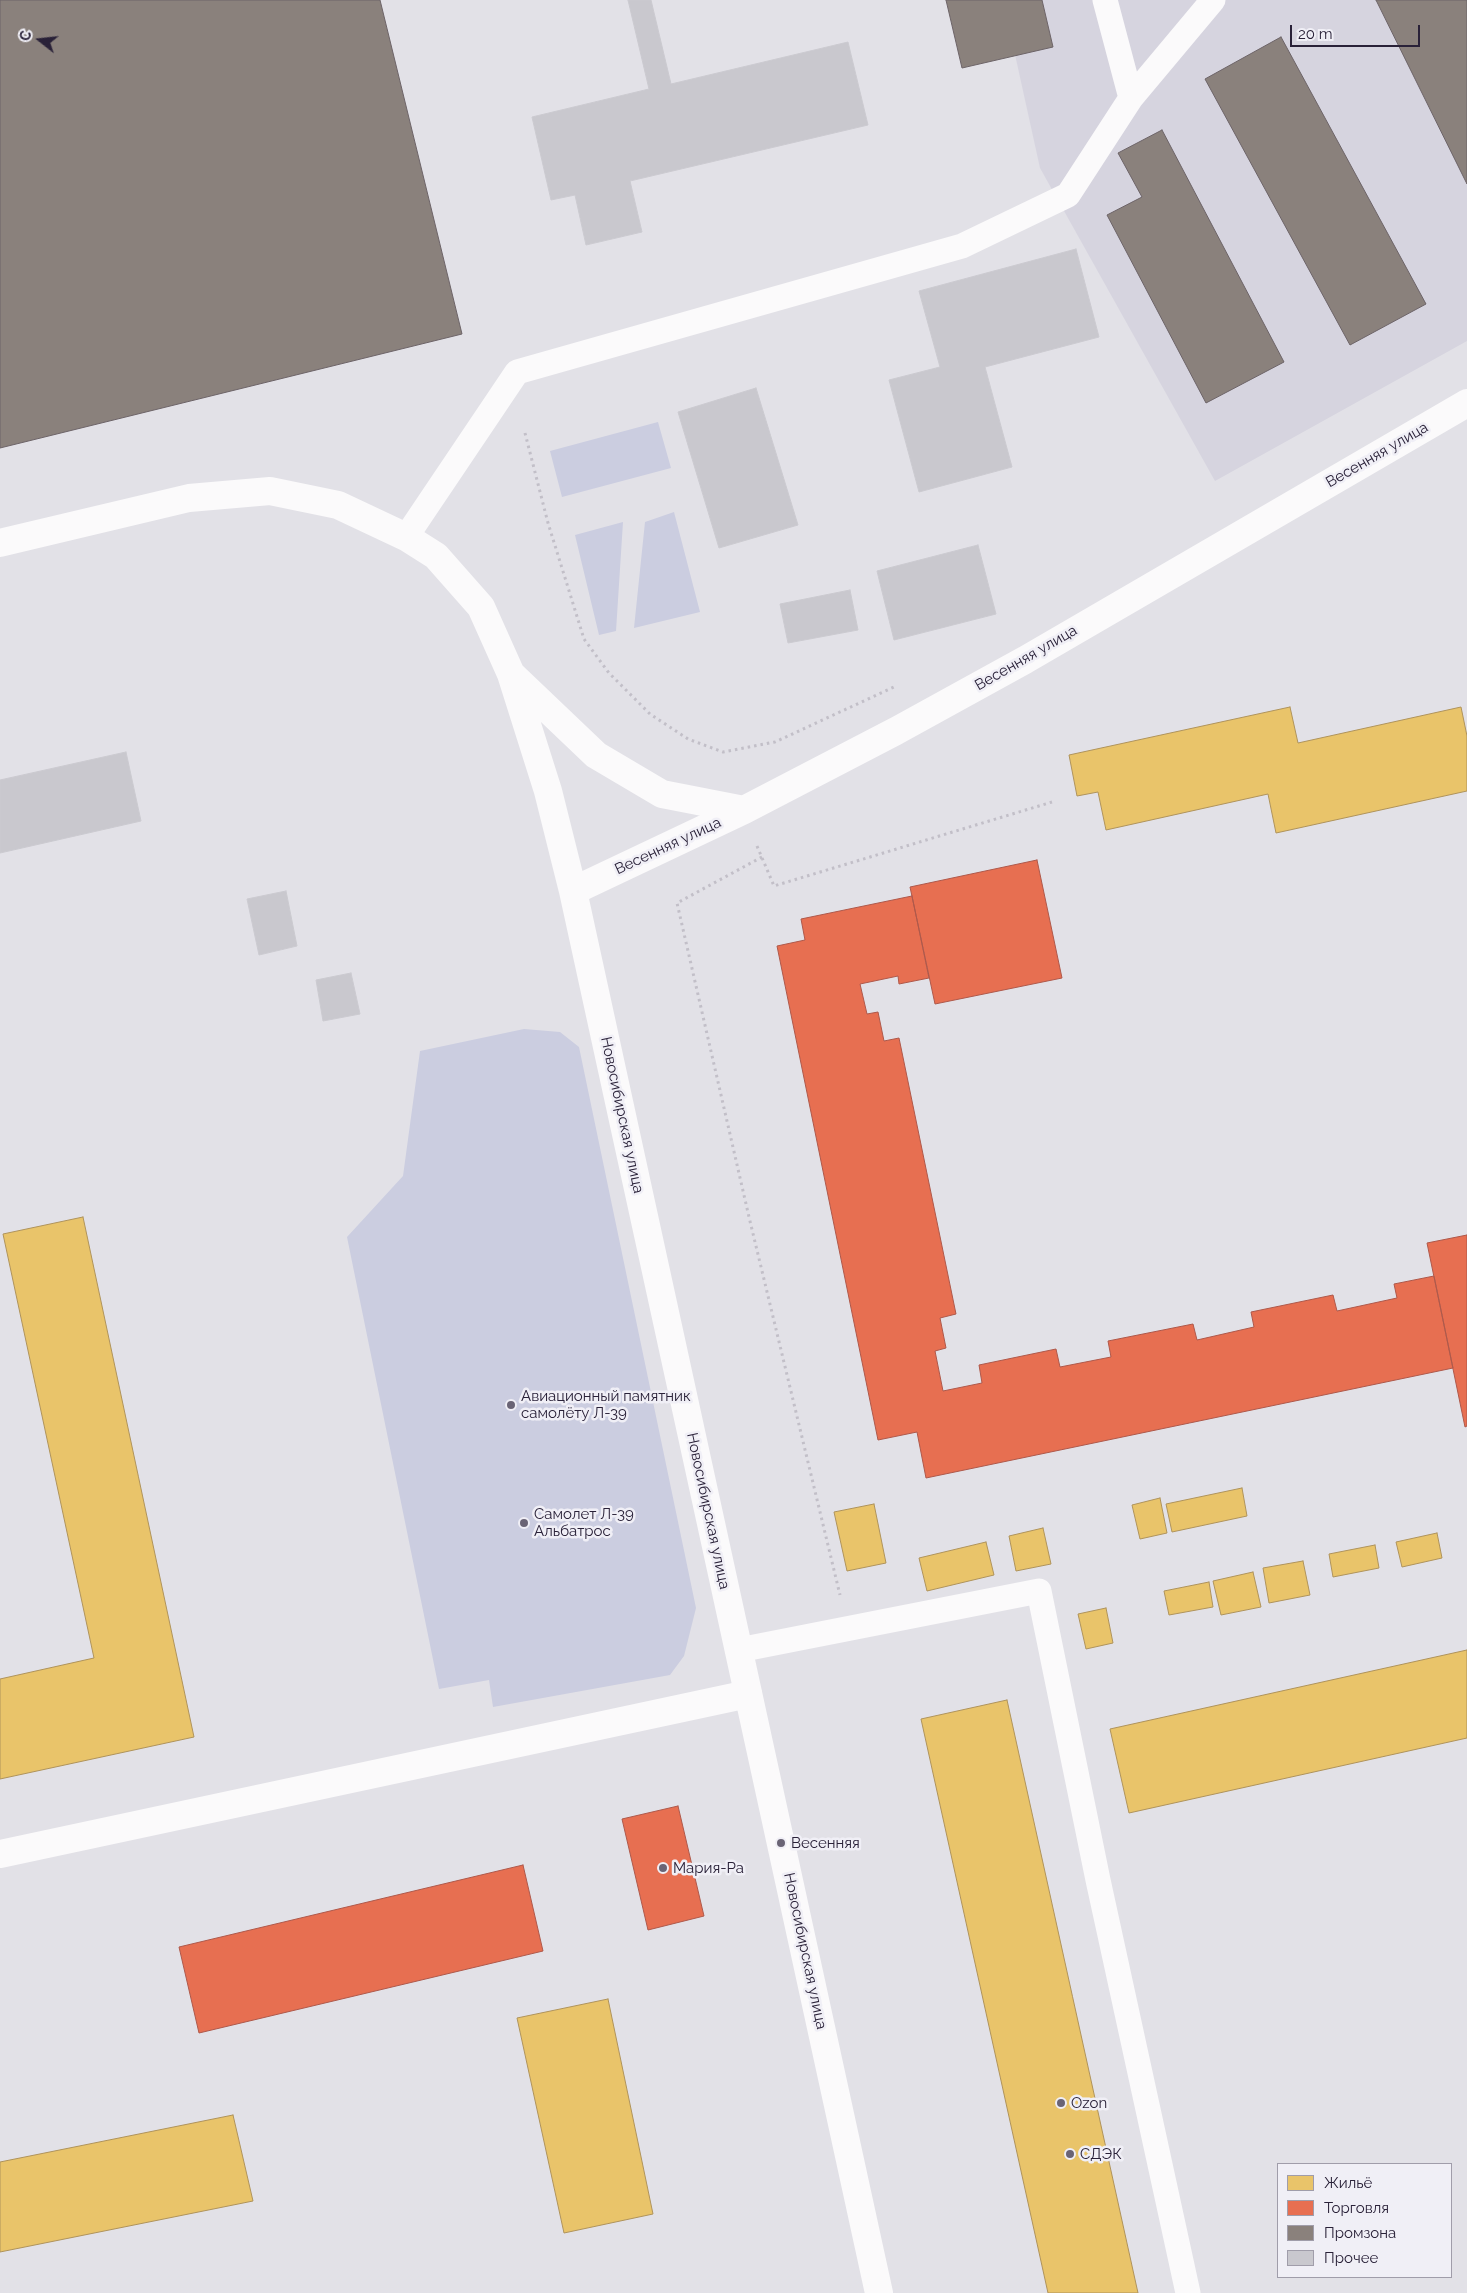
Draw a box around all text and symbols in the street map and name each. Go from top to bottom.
north arrow [15,15,65,65]
scale bar [1292,15,1422,47]
text: 20 m [1298,25,1333,43]
text: С [17,29,35,43]
street label: Весенняя улица [1323,418,1431,492]
street label: Весенняя улица [972,621,1080,695]
street label: Весенняя улица [612,814,724,878]
street label: Новосибирская улица [597,1035,647,1195]
place label: Авиационный памятник самолёту Л-39 [521,1387,691,1422]
marker: Авиационный памятник самолёту Л-39 [505,1399,517,1411]
street label: Новосибирская улица [683,1431,733,1591]
place label: Самолет Л-39 Альбатрос [534,1505,634,1540]
marker: Самолет Л-39 Альбатрос [518,1517,530,1529]
place label: Весенняя [791,1834,860,1852]
marker: Весенняя [775,1837,787,1849]
place label: Мария-Ра [673,1859,744,1877]
marker: Мария-Ра [657,1862,669,1874]
street label: Новосибирская улица [780,1871,830,2031]
place label: Ozon [1071,2094,1107,2112]
marker: Ozon [1055,2097,1067,2109]
place label: СДЭК [1080,2145,1122,2163]
marker: СДЭК [1064,2148,1076,2160]
legend [1277,2163,1452,2278]
text: Жильё [1324,2174,1372,2192]
text: Торговля [1324,2199,1389,2217]
text: Промзона [1324,2224,1396,2242]
text: Прочее [1324,2249,1378,2267]

